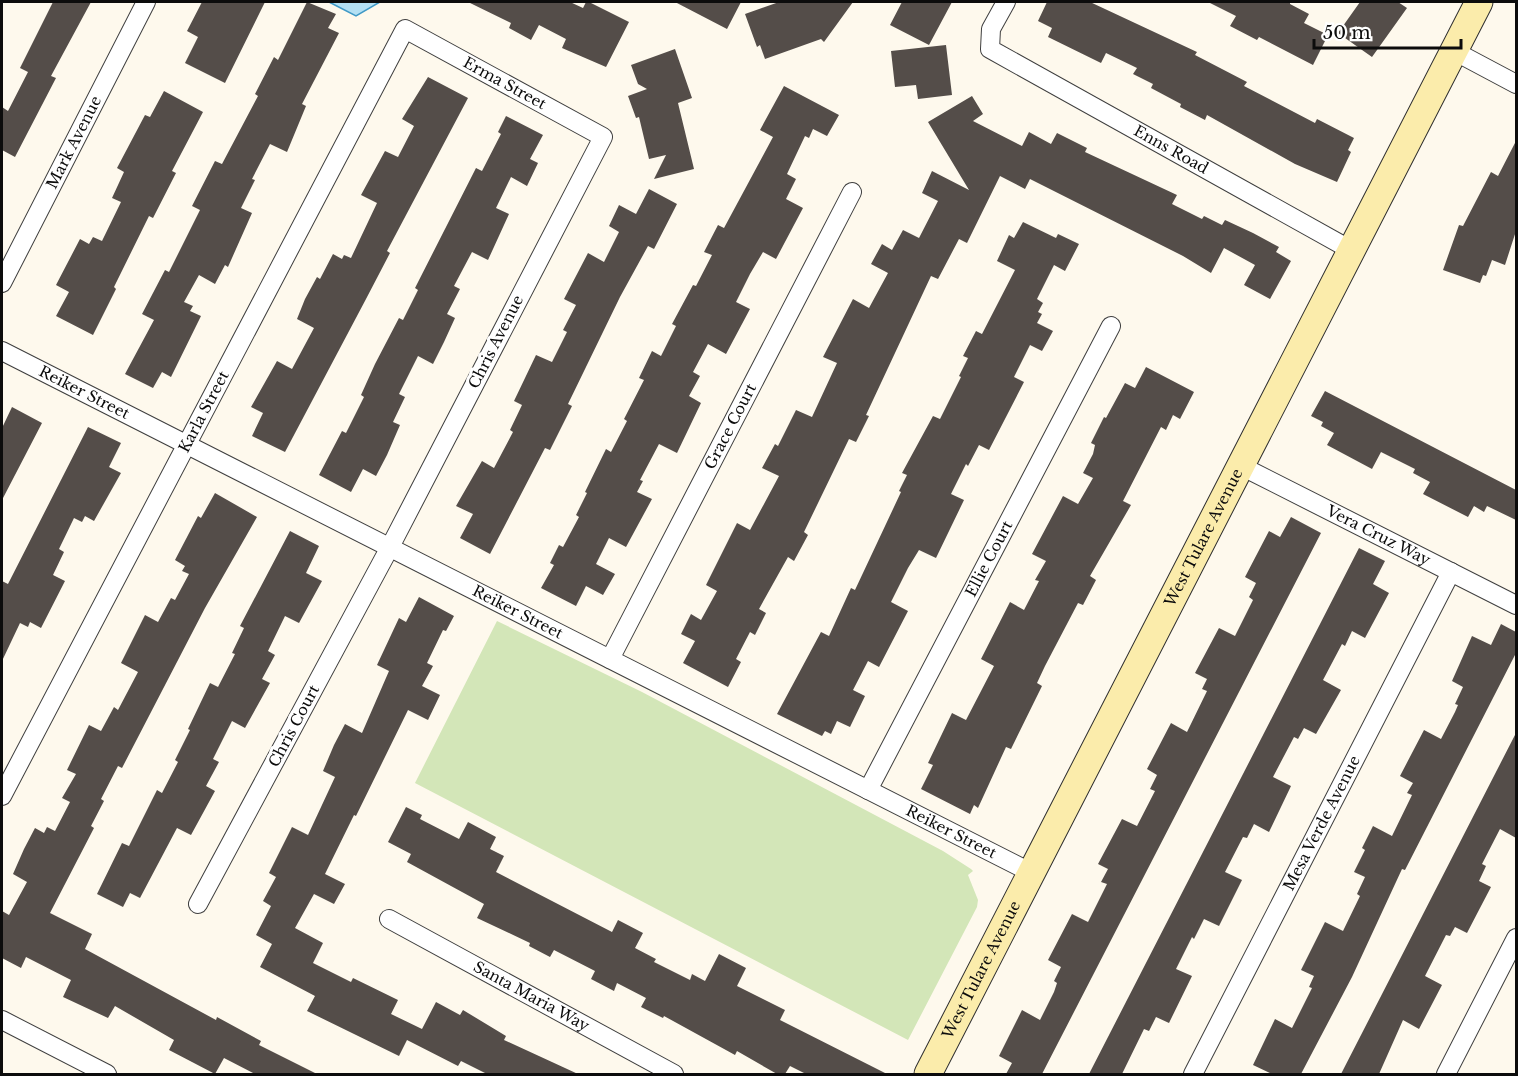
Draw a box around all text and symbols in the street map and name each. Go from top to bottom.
scale bar [1314,12,1461,50]
text: 50 m [1323,22,1371,44]
street label: Erma Street [460,53,550,113]
street label: Mark Avenue [42,93,105,192]
street label: Enns Road [1130,121,1212,178]
street label: Chris Avenue [464,292,527,392]
street label: Reiker Street [36,361,133,423]
street label: Karla Street [174,367,233,456]
street label: Grace Court [700,380,760,472]
street label: West Tulare Avenue [1159,465,1246,610]
street label: Vera Cruz Way [1323,500,1434,569]
street label: Ellie Court [961,517,1017,600]
street label: Reiker Street [469,581,567,643]
street label: Chris Court [264,681,323,770]
street label: Mesa Verde Avenue [1279,752,1364,894]
street label: Reiker Street [903,801,1000,863]
street label: West Tulare Avenue [937,898,1024,1043]
street label: Santa Maria Way [470,957,593,1035]

